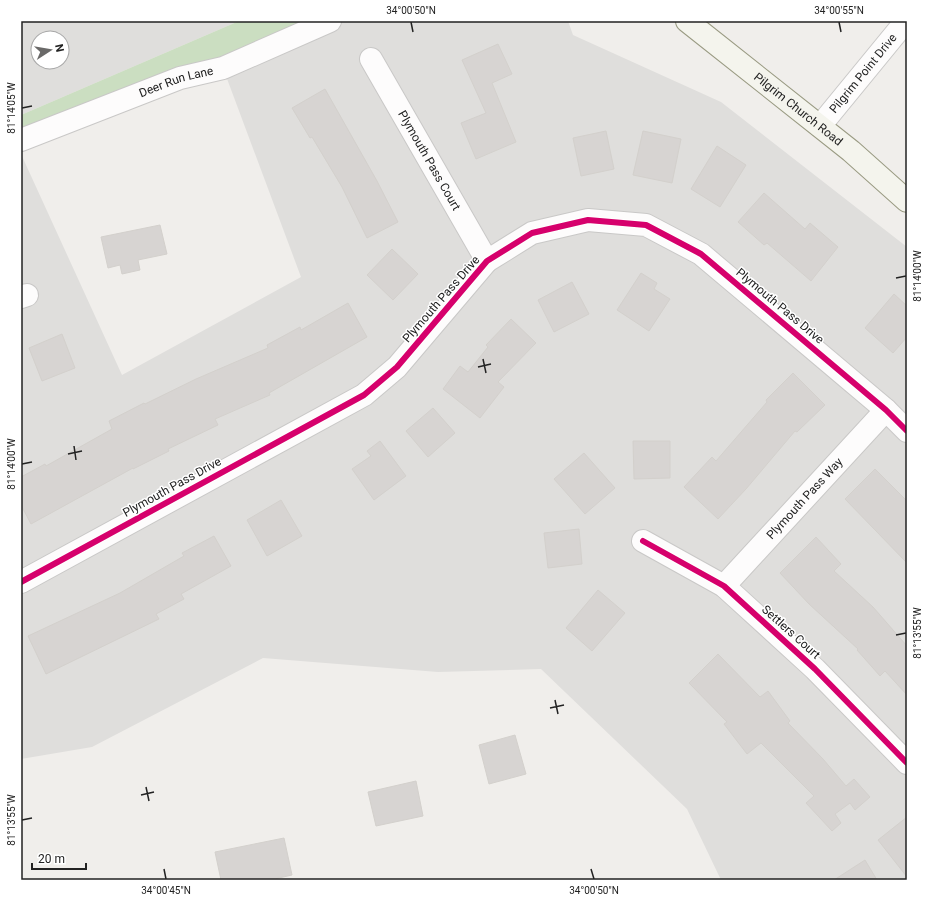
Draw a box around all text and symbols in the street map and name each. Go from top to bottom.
text: 34°00'50"N [386,5,436,16]
text: 34°00'55"N [814,5,864,16]
north arrow [30,30,70,70]
street label: Pilgrim Point Drive [826,31,900,116]
text: N [52,43,67,53]
street label: Deer Run Lane [137,63,215,100]
street label: Pilgrim Church Road [751,70,845,149]
text: 81°14'05"W [6,82,17,134]
street label: Plymouth Pass Court [395,108,463,213]
text: 81°14'00"W [912,250,923,302]
street label: Plymouth Pass Drive [400,253,482,345]
street label: Plymouth Pass Drive [733,265,827,347]
text: 81°14'00"W [6,438,17,490]
street label: Plymouth Pass Drive [120,454,224,520]
street label: Plymouth Pass Way [764,455,846,542]
street label: Settlers Court [759,602,823,662]
text: 81°13'55"W [912,607,923,659]
text: 81°13'55"W [6,794,17,846]
scale bar [32,845,86,871]
text: 20 m [38,852,65,866]
text: 34°00'45"N [141,885,191,896]
text: 34°00'50"N [569,885,619,896]

